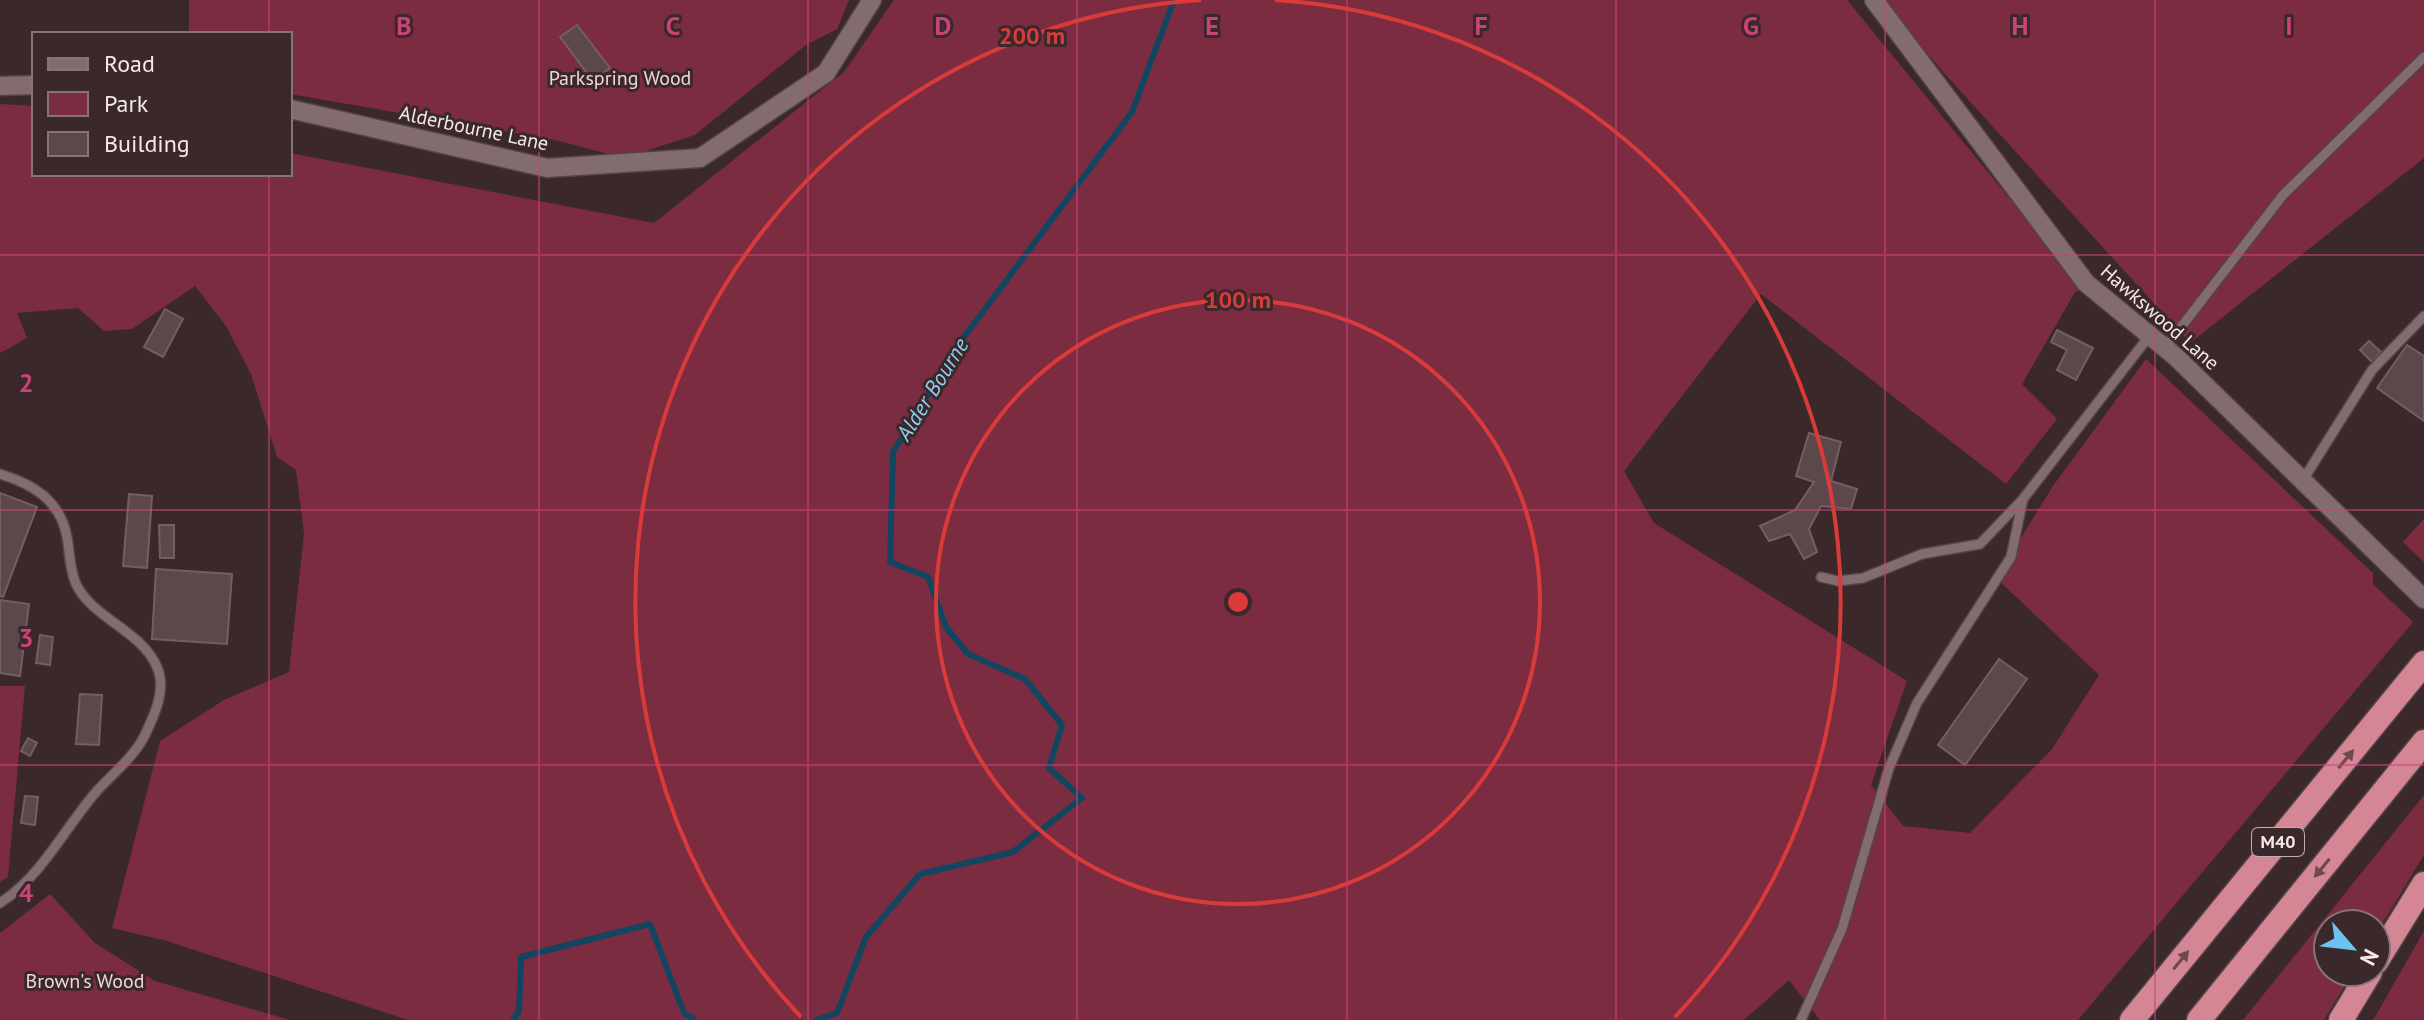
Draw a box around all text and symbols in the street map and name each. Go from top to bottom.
text: B [396,9,412,42]
text: C [666,9,680,42]
text: D [935,9,951,42]
text: E [1205,9,1219,42]
text: F [1474,9,1488,42]
text: G [1743,9,1759,42]
text: H [2012,9,2028,42]
text: I [2285,9,2293,42]
text: 200 m [999,20,1065,51]
legend [32,32,292,176]
text: Road [104,48,155,79]
park label: Parkspring Wood [549,65,691,91]
text: Park [104,88,149,119]
street label: Alderbourne Lane [397,100,551,156]
text: Building [104,128,190,159]
street label: Hawkswood Lane [2095,258,2225,376]
text: 100 m [1205,284,1271,315]
water label: Alder Bourne [889,332,975,446]
text: 2 [19,366,33,399]
centre of rings [1224,588,1252,616]
text: 3 [19,621,33,654]
one-way arrow [2337,749,2354,769]
road number: M40 [2252,828,2304,856]
one-way arrow [2314,858,2331,878]
text: 4 [19,876,34,909]
north arrow [2312,908,2392,988]
text: N [2354,944,2385,970]
one-way arrow [2172,950,2189,970]
park label: Brown's Wood [25,968,145,994]

